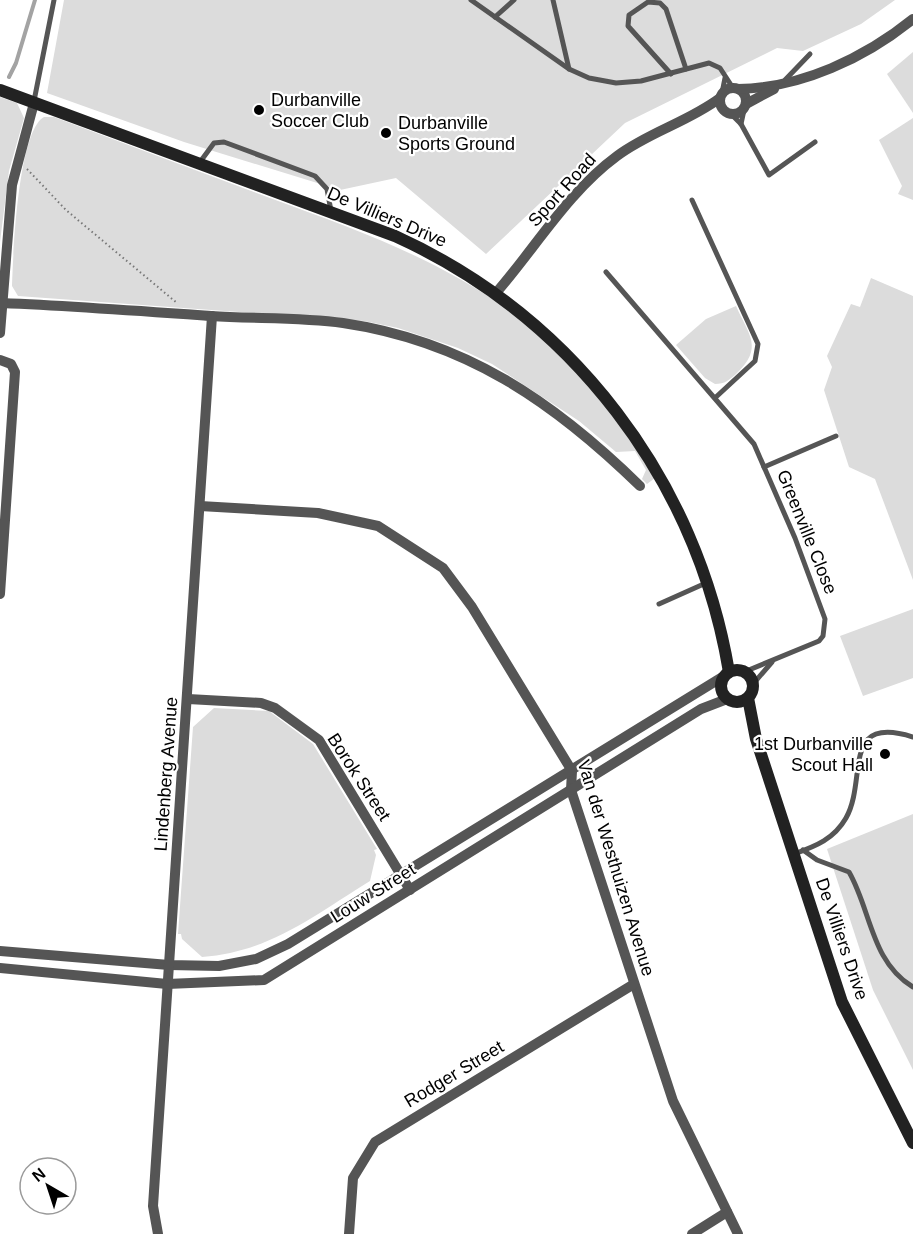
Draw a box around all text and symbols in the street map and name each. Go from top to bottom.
place label: Durbanville Soccer Club [271,90,369,131]
marker: Durbanville Soccer Club [252,103,266,117]
place label: Durbanville Sports Ground [398,113,515,154]
marker: Durbanville Sports Ground [379,126,393,140]
street label: Sport Road [524,149,600,231]
street label: De Villiers Drive [324,183,450,251]
street label: Greenville Close [773,467,841,597]
street label: Lindenberg Avenue [151,696,181,852]
street label: Borok Street [323,730,395,824]
place label: 1st Durbanville Scout Hall [754,734,873,775]
marker: 1st Durbanville Scout Hall [878,747,892,761]
street label: Van der Westhuizen Avenue [574,757,658,979]
street label: Louw Street [327,859,419,927]
street label: De Villiers Drive [812,875,872,1003]
street label: Rodger Street [401,1037,507,1111]
north arrow [18,1156,78,1216]
text: N [29,1164,49,1185]

